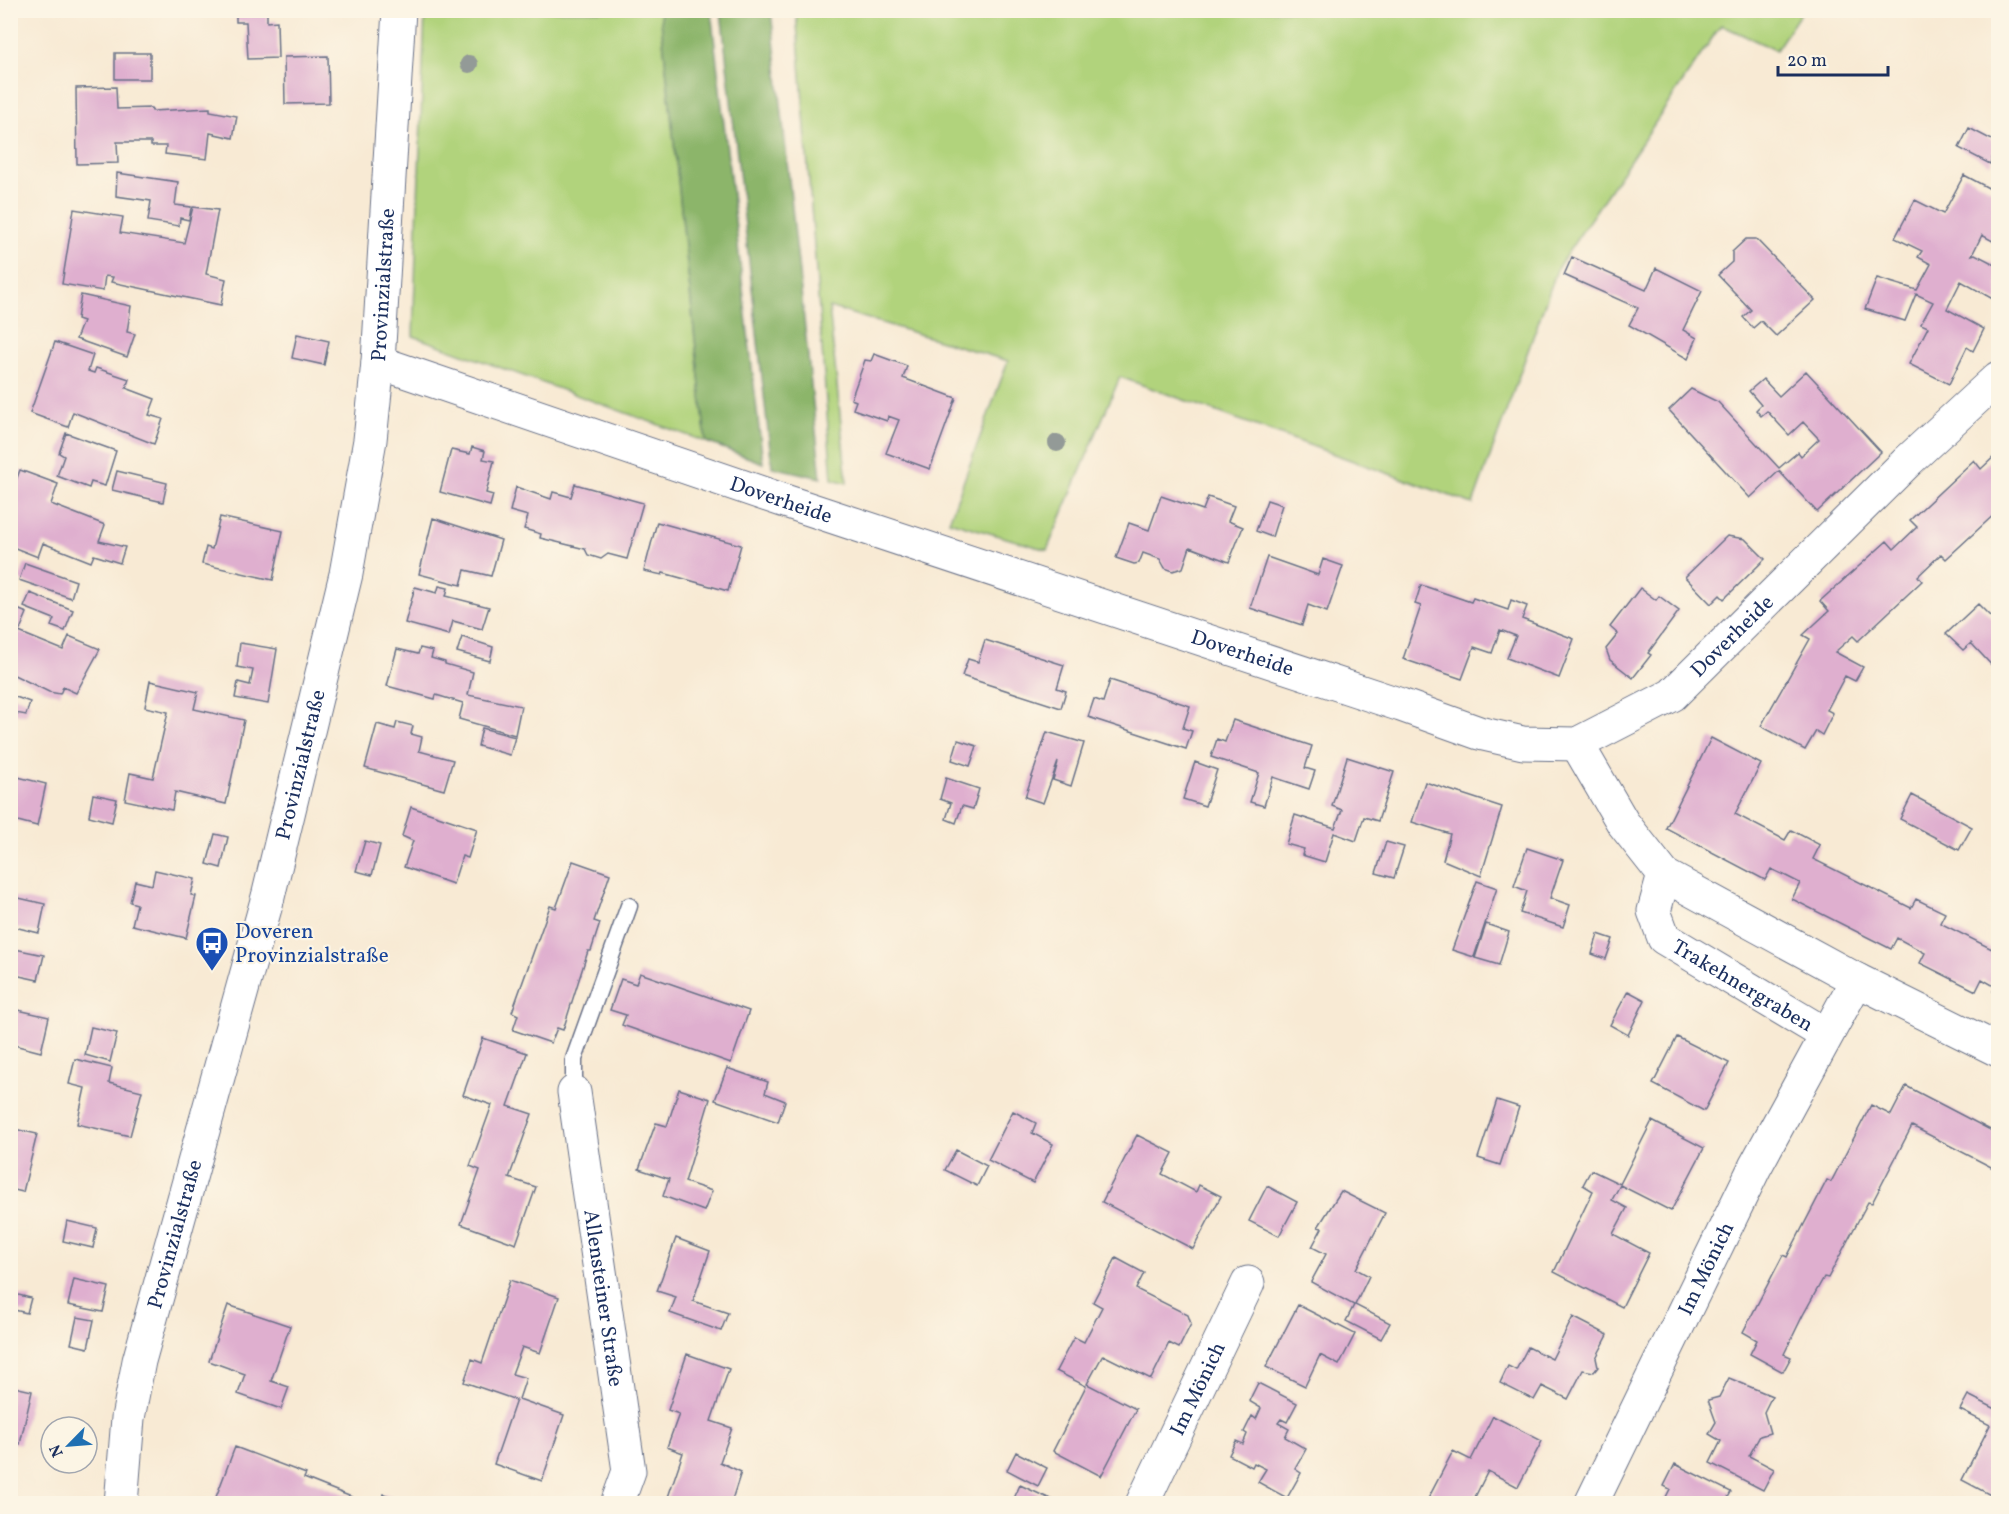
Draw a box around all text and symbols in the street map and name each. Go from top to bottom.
scale bar [1778,39,1888,77]
text: 20 m [1787,49,1827,74]
street label: Provinzialstraße [365,207,403,363]
street label: Doverheide [726,470,836,532]
street label: Doverheide [1685,589,1781,685]
street label: Doverheide [1187,623,1297,684]
street label: Provinzialstraße [269,687,334,843]
place label: Doveren Provinzialstraße [235,918,389,971]
bus stop icon: Doveren Provinzialstraße [194,925,230,972]
street label: Trakehnergraben [1666,933,1818,1040]
street label: Provinzialstraße [141,1157,210,1312]
street label: Allensteiner Straße [575,1208,630,1389]
street label: Im Mönich [1672,1217,1742,1321]
street label: Im Mönich [1164,1338,1234,1441]
north arrow [39,1415,99,1475]
text: N [45,1440,70,1460]

